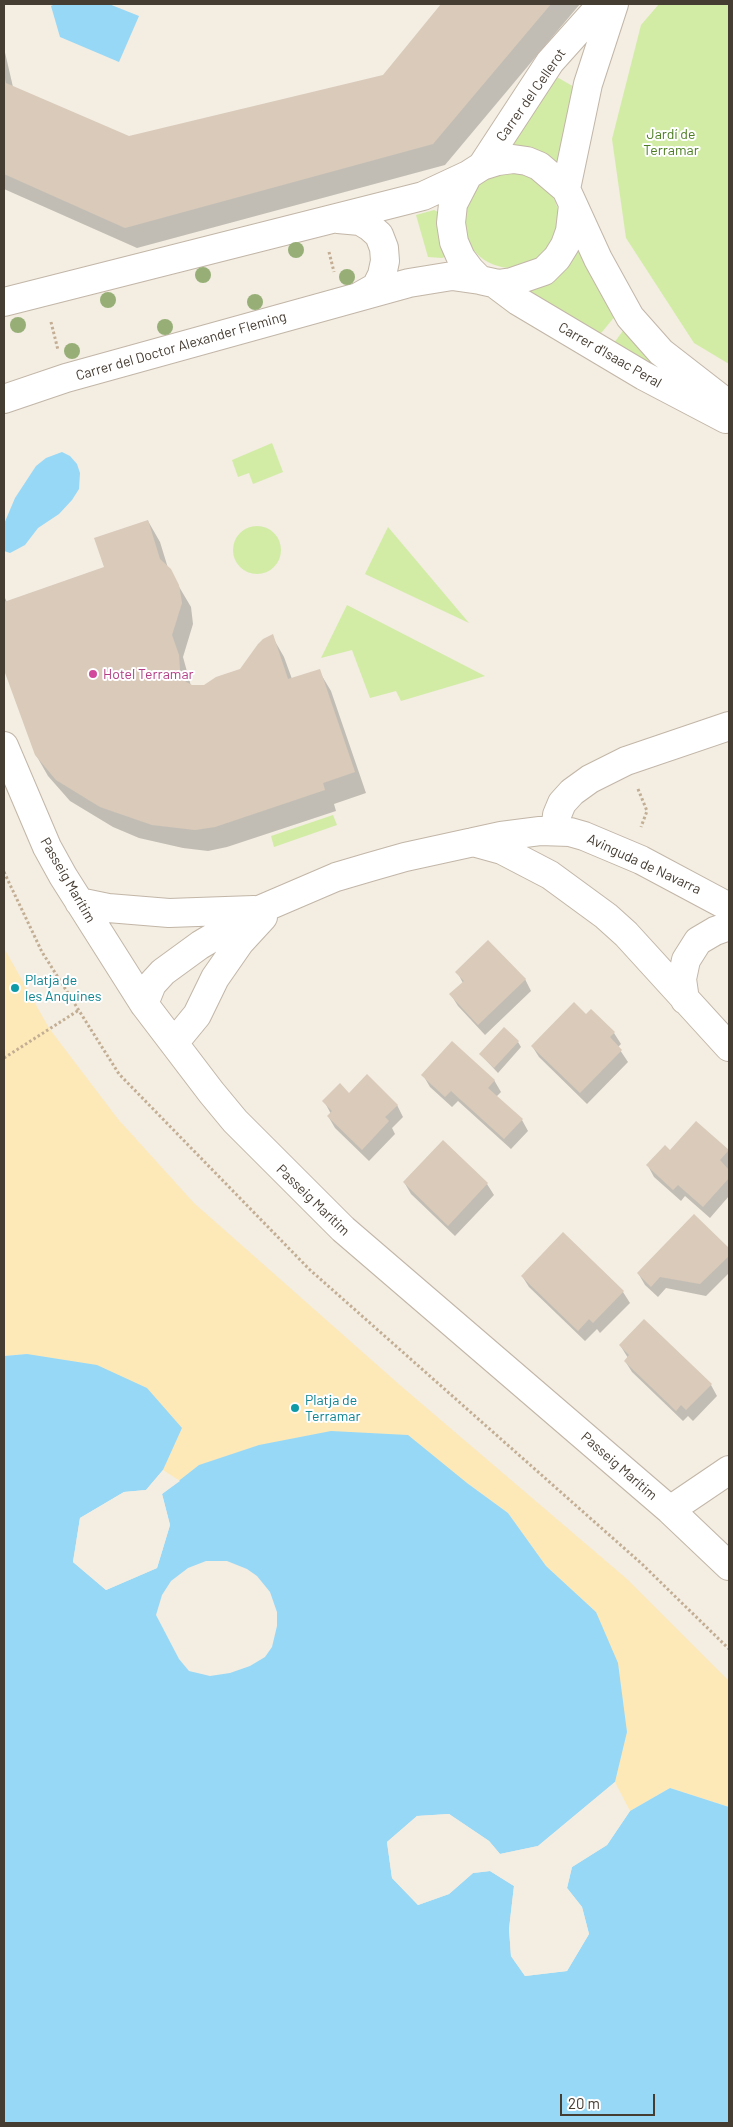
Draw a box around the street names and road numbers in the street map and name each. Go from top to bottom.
street label: Carrer del Cellerot [493,45,569,145]
street label: Carrer del Doctor Alexander Fleming [74,308,288,384]
street label: Carrer d'Isaac Peral [555,319,665,391]
street label: Avinguda de Navarra [584,830,704,898]
street label: Passeig Marítim [37,834,99,926]
street label: Passeig Marítim [273,1161,353,1239]
street label: Passeig Marítim [577,1428,661,1504]

